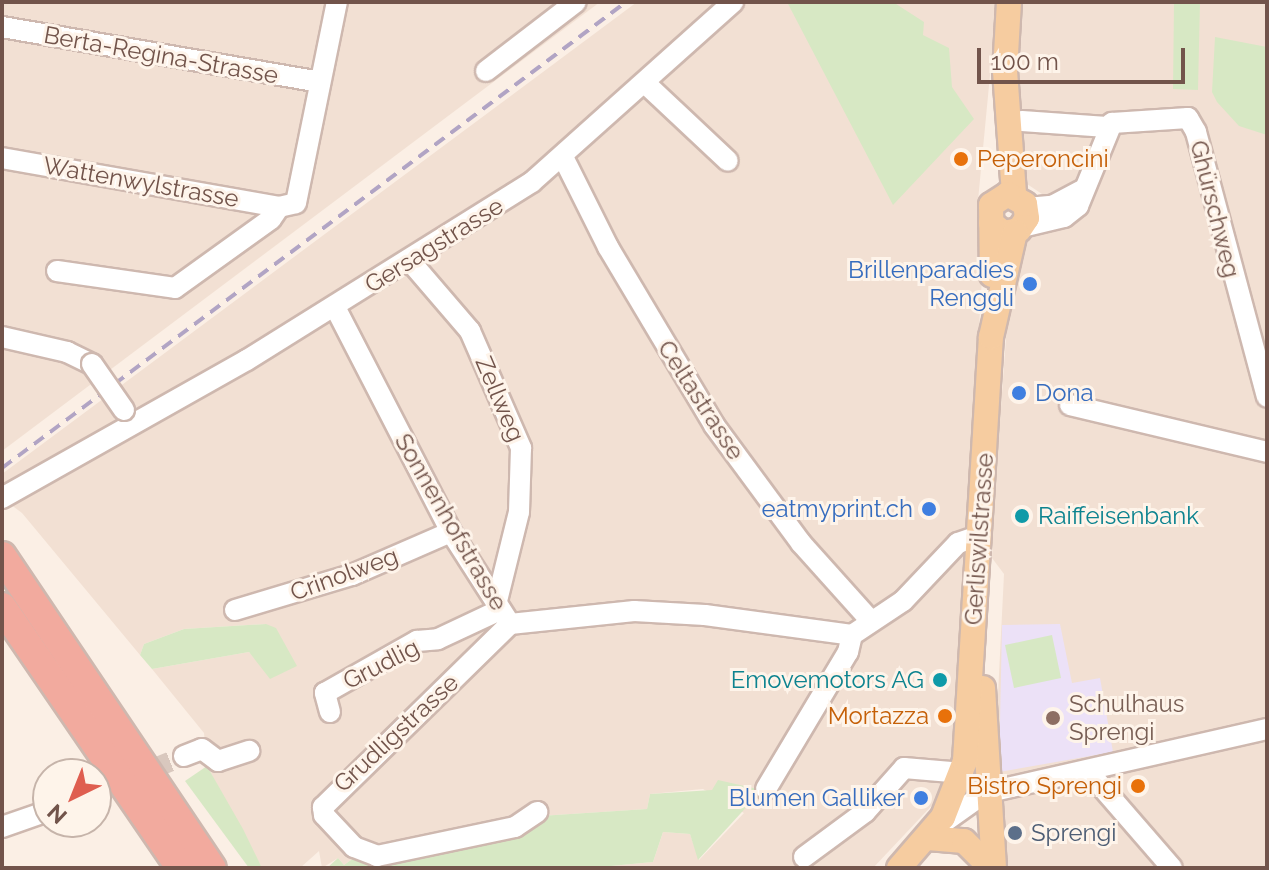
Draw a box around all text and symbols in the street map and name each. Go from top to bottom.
street label: Berta-Regina-Strasse [42,20,280,90]
scale bar [981,32,1189,82]
text: 100 m [991,47,1059,76]
street label: Ghürschweg [1184,137,1246,281]
place label: Peperoncini [977,145,1109,173]
marker: Peperoncini [952,150,970,168]
street label: Wattenwylstrasse [41,151,241,213]
street label: Gersagstrasse [360,191,508,299]
place label: Brillenparadies Renggli [848,256,1014,312]
marker: Brillenparadies Renggli [1021,275,1039,293]
street label: Celtastrasse [652,335,750,465]
street label: Zellweg [469,352,531,446]
place label: Dona [1035,379,1094,407]
marker: Dona [1010,384,1028,402]
street label: Sonnenhofstrasse [389,429,513,615]
street label: Gerliswilstrasse [959,452,999,626]
place label: eatmyprint.ch [761,495,913,523]
marker: eatmyprint.ch [920,500,938,518]
place label: Raiffeisenbank [1038,502,1199,530]
marker: Raiffeisenbank [1013,507,1031,525]
street label: Crinolweg [286,541,402,607]
street label: Grudlig [338,633,424,695]
place label: Emovemotors AG [730,666,924,694]
street label: Grudligstrasse [328,668,464,798]
marker: Emovemotors AG [931,671,949,689]
place label: Schulhaus Sprengi [1069,690,1184,746]
place label: Mortazza [828,702,929,730]
marker: Mortazza [936,707,954,725]
marker: Schulhaus Sprengi [1044,709,1062,727]
north arrow [32,758,112,838]
place label: Bistro Sprengi [967,772,1122,800]
marker: Bistro Sprengi [1129,777,1147,795]
place label: Blumen Galliker [729,784,905,812]
marker: Blumen Galliker [912,789,930,807]
text: N [42,799,72,829]
place label: Sprengi [1031,819,1117,847]
marker: Sprengi [1006,824,1024,842]

